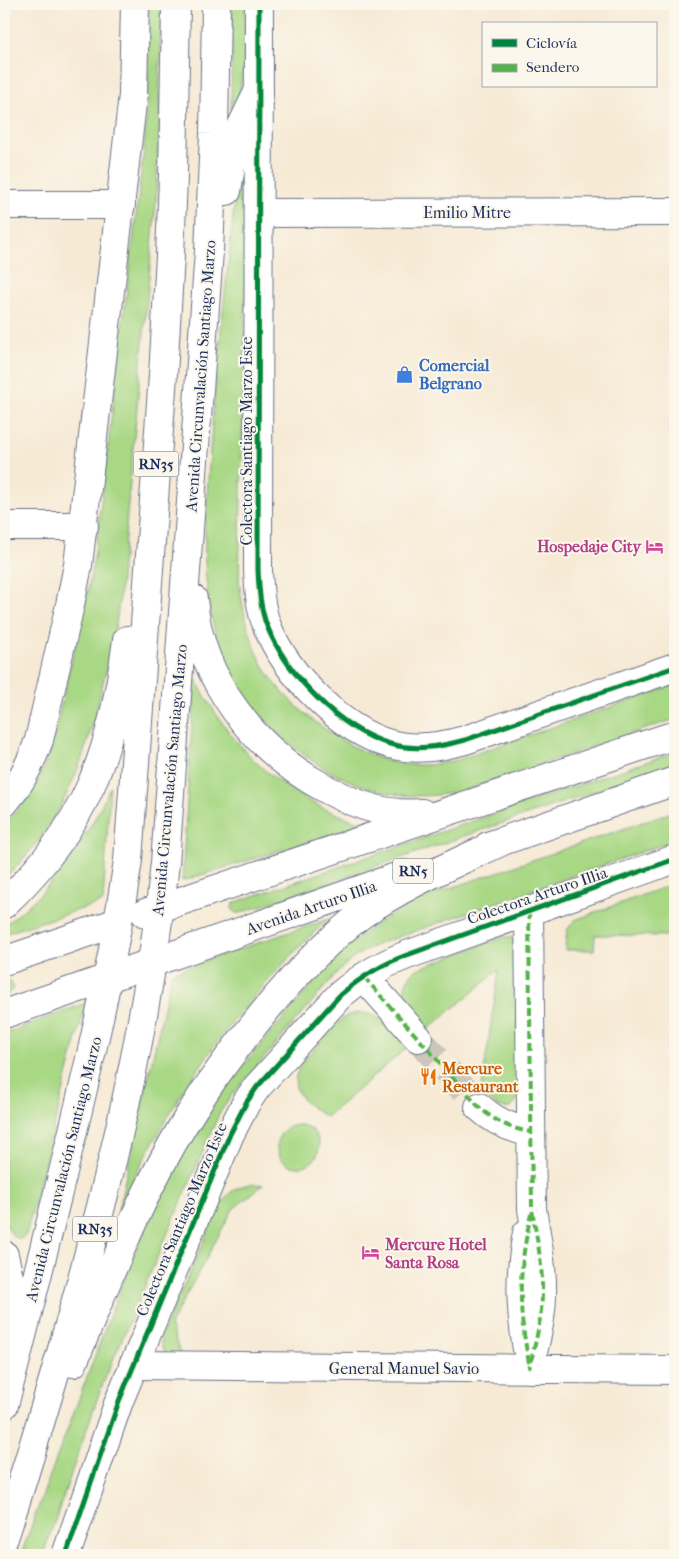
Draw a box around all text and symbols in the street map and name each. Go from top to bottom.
legend [482,22,656,88]
text: Ciclovía [526,34,578,52]
text: Sendero [526,58,580,76]
street label: Emilio Mitre [423,203,511,222]
street label: Avenida Circunvalación Santiago Marzo [181,239,219,514]
street label: Colectora Santiago Marzo Este [237,336,256,545]
place label: Comercial Belgrano [419,356,490,394]
shop icon: Comercial Belgrano [395,364,415,384]
road number: RN35 [134,452,178,476]
hotel icon: Hospedaje City [645,536,665,556]
place label: Hospedaje City [537,537,642,557]
street label: Avenida Circunvalación Santiago Marzo [148,643,191,918]
road number: RN5 [393,858,433,884]
street label: Colectora Arturo Illia [465,862,610,928]
street label: Avenida Arturo Illia [243,876,379,939]
street label: Avenida Circunvalación Santiago Marzo [21,1035,106,1305]
place label: Mercure Restaurant [441,1059,519,1096]
restaurant icon: Mercure Restaurant [418,1067,438,1087]
street label: Colectora Santiago Marzo Este [132,1119,231,1319]
road number: RN35 [72,1216,118,1242]
place label: Mercure Hotel Santa Rosa [384,1235,487,1272]
hotel icon: Mercure Hotel Santa Rosa [361,1243,381,1263]
street label: General Manuel Savio [329,1359,479,1378]

